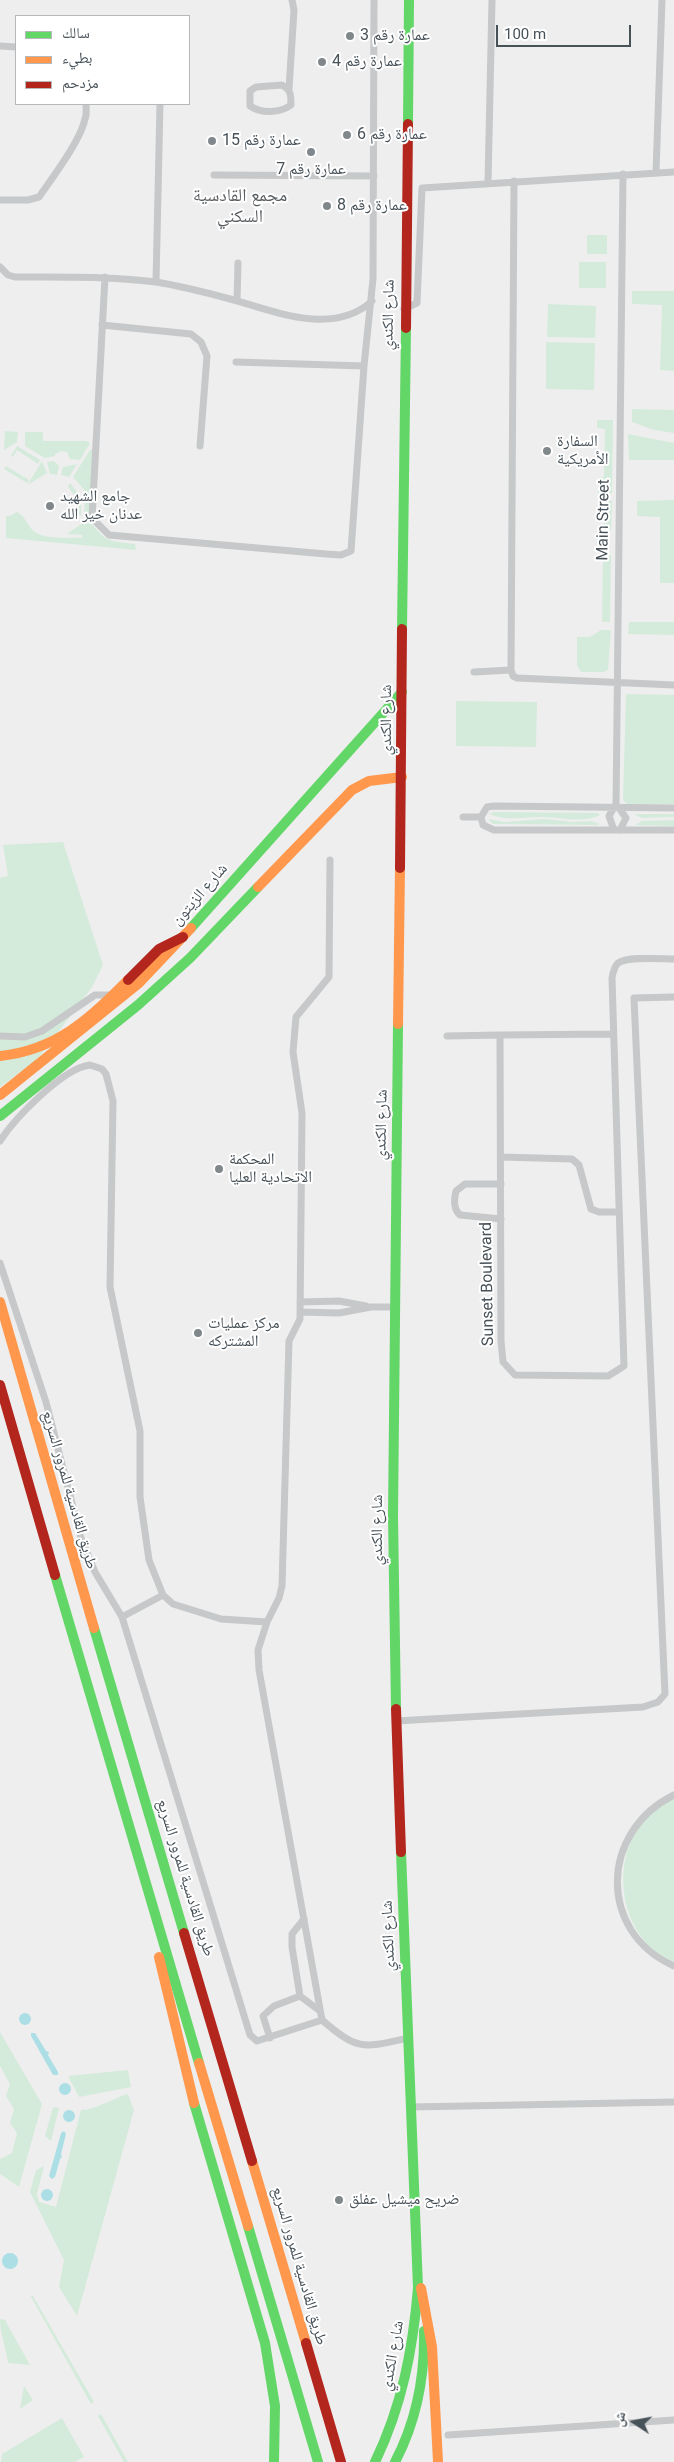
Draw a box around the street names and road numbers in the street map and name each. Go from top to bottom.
street label: شارع الكندي [379,279,399,351]
street label: Main Street [594,479,614,561]
street label: شارع الكندي [377,684,397,756]
street label: شارع الزيتون [168,860,232,930]
street label: شارع الكندي [372,1089,392,1161]
street label: Sunset Boulevard [477,1222,499,1346]
street label: طريق القادسية للمرور السريع [37,1409,101,1571]
street label: شارع الكندي [368,1494,388,1566]
street label: طريق القادسية للمرور السريع [152,1797,218,1959]
street label: شارع الكندي [378,1900,400,1972]
street label: طريق القادسية للمرور السريع [267,2185,331,2347]
street label: شارع الكندي [377,2319,409,2393]

